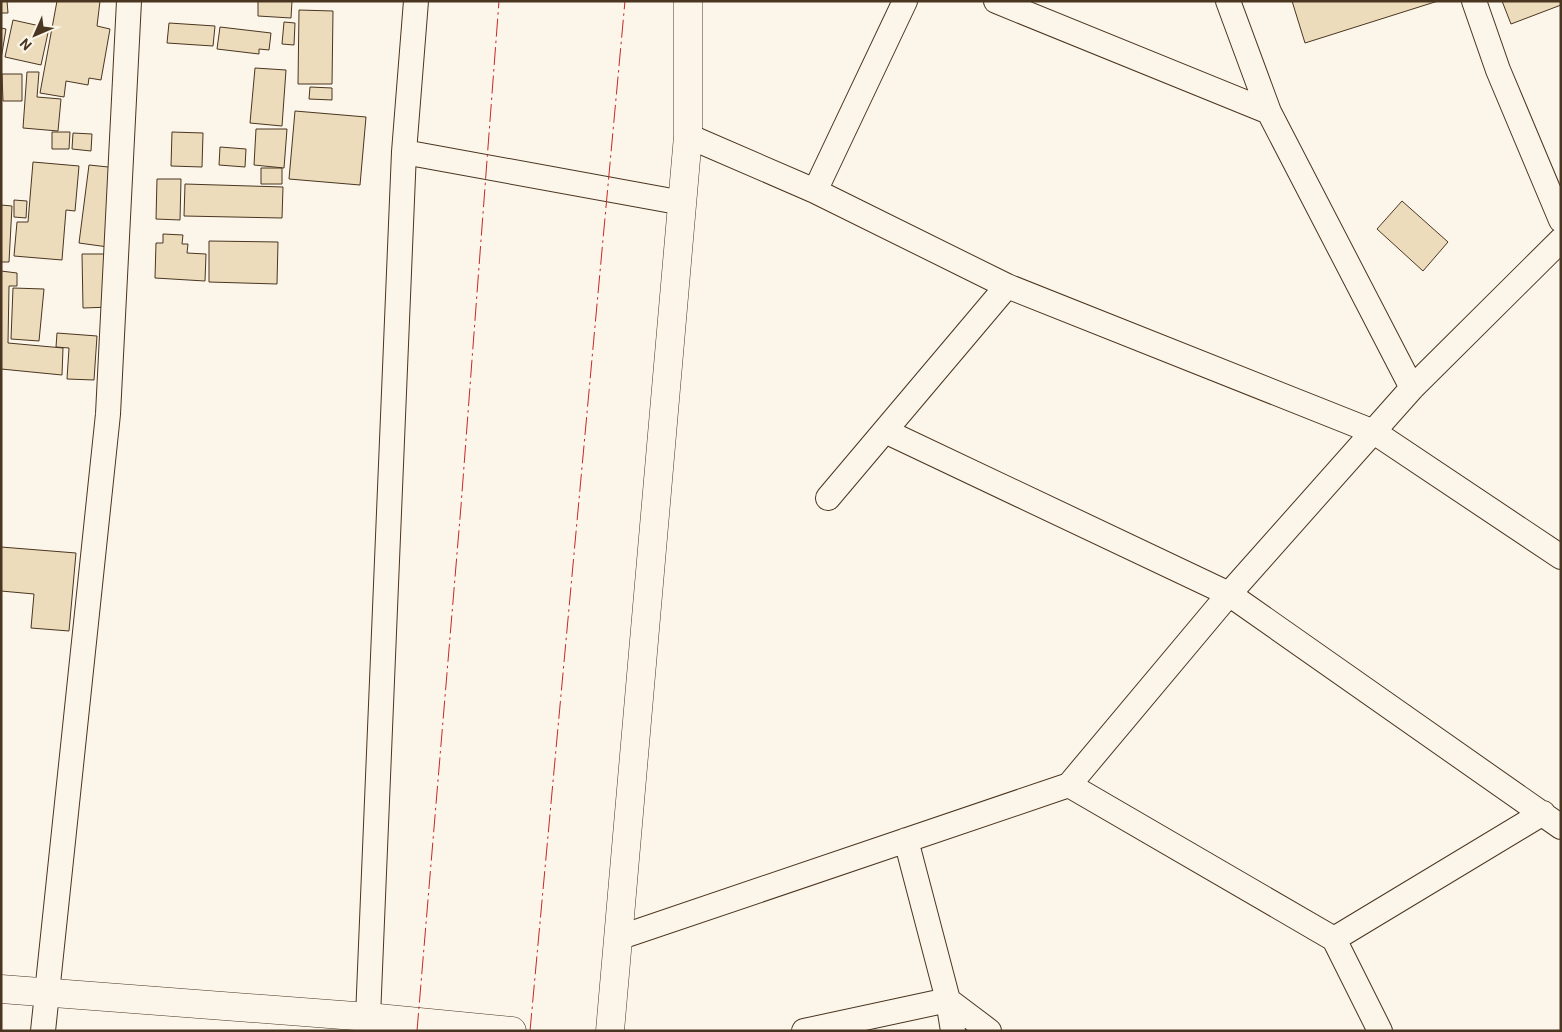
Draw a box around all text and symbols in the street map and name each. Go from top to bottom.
north arrow [10,10,60,60]
text: N [17,35,35,53]

